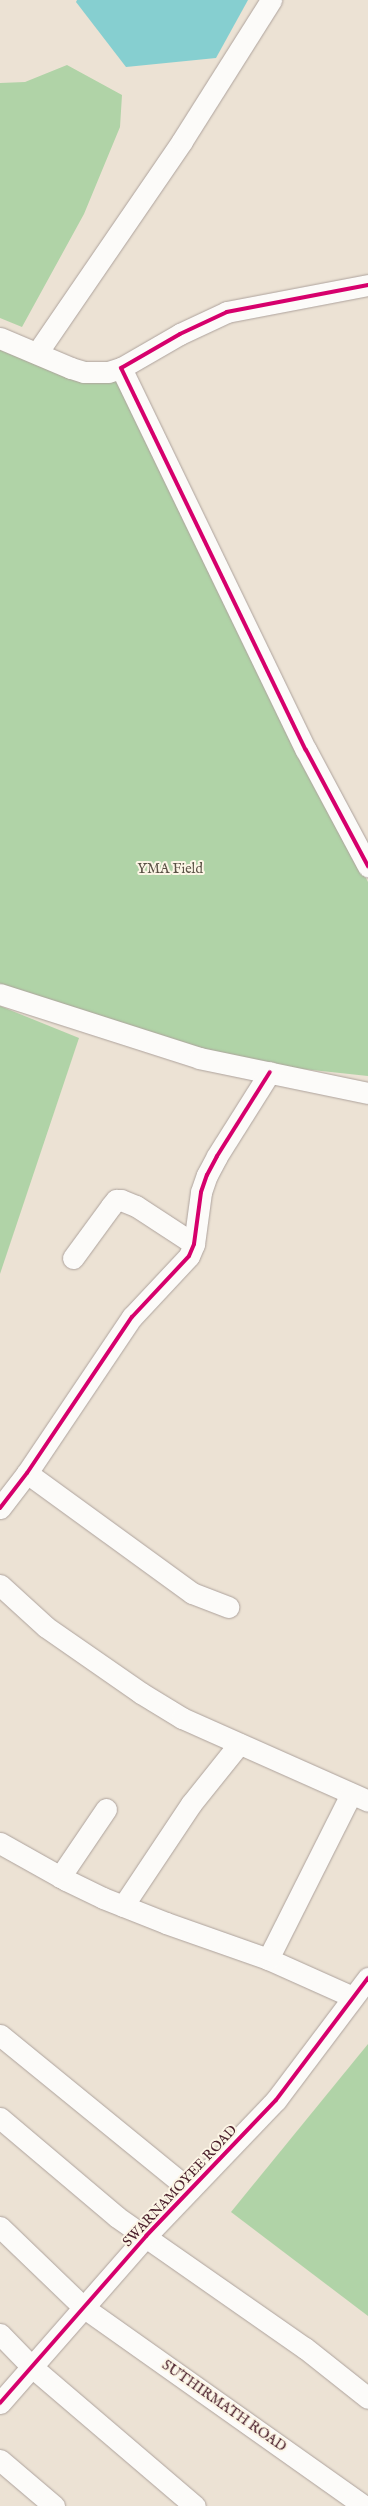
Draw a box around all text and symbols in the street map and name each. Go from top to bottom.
park label: YMA Field [137,861,203,877]
street label: SWARNAMOYEE ROAD [119,2122,241,2250]
street label: SUTHIRMATH ROAD [159,2357,289,2455]

